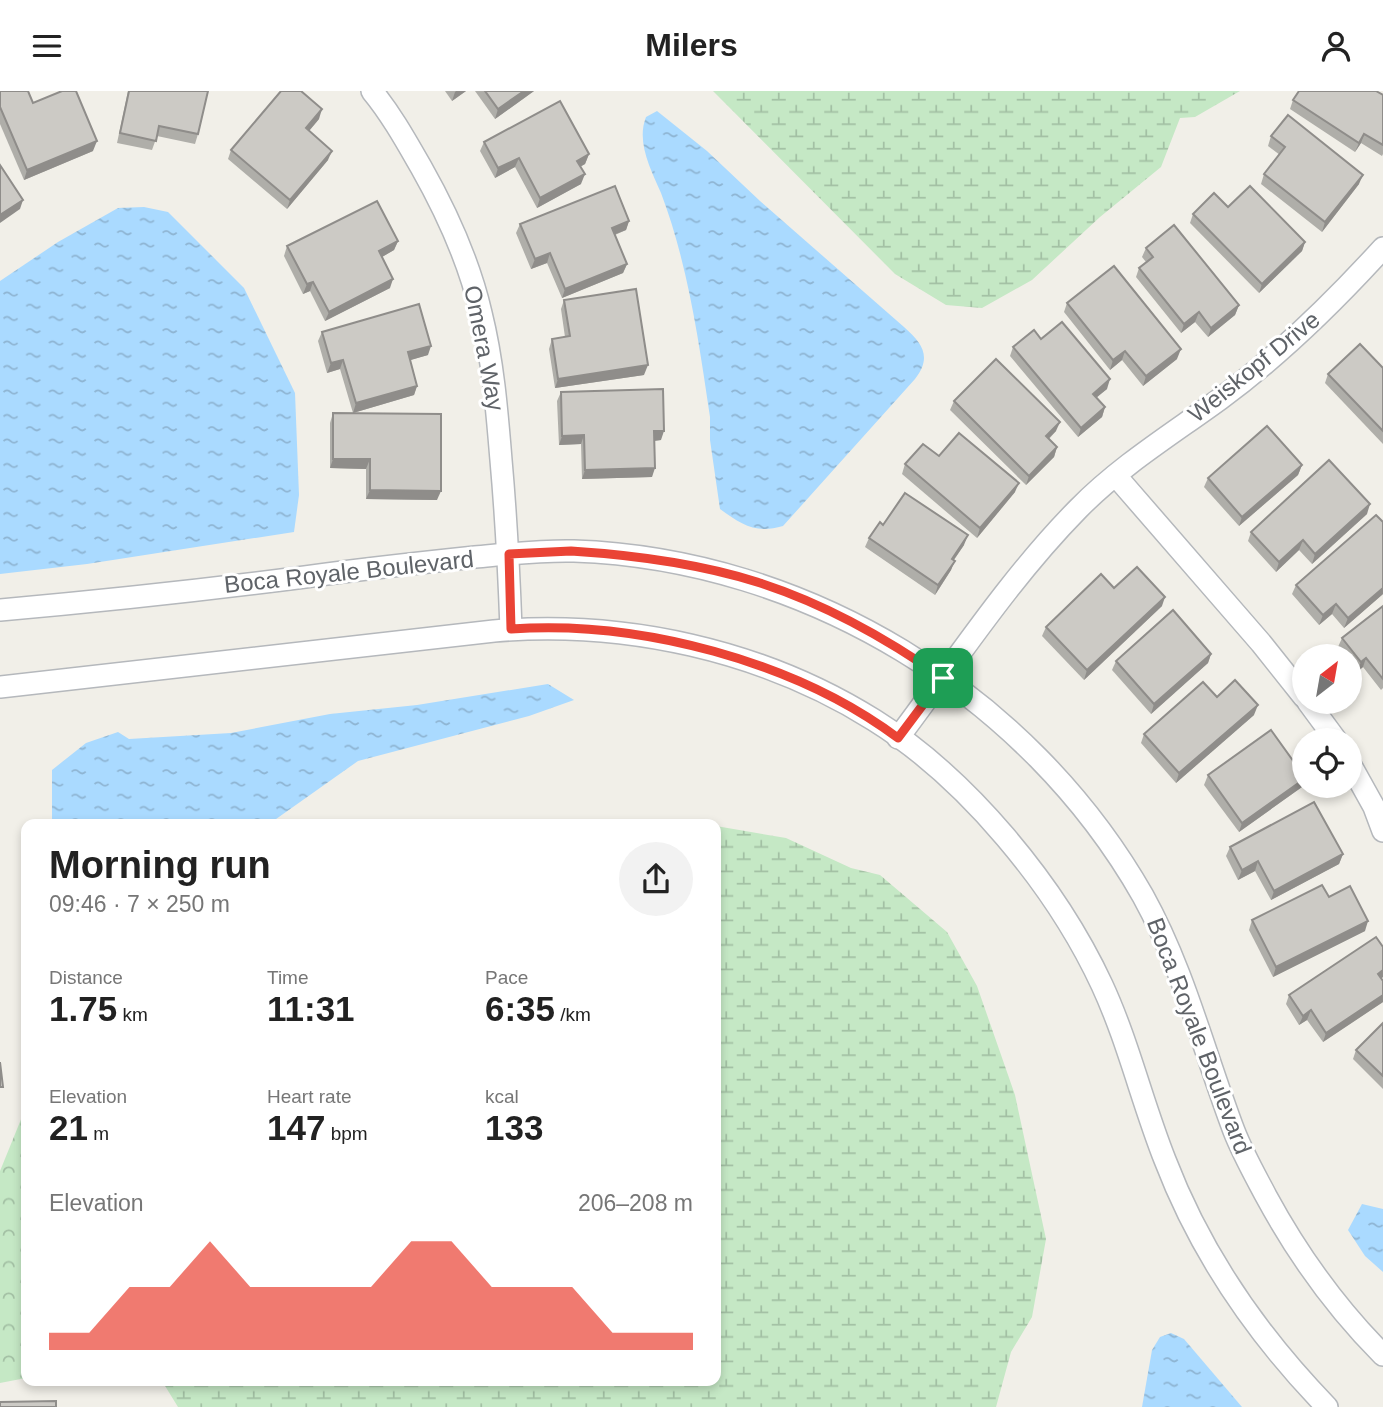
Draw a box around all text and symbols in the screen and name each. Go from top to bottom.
icon: menu [28,27,66,65]
text: Milers [645,27,738,63]
icon: person [1317,27,1355,65]
street label: Omera Way [459,283,510,413]
street label: Weiskopf Drive [1183,305,1325,428]
street label: Boca Royale Boulevard [223,545,475,598]
north arrow [1292,644,1362,714]
map controls [1292,644,1362,798]
pin [913,648,973,708]
icon: arrive [924,659,962,697]
button: locate [1292,728,1362,798]
button: share [619,842,693,916]
text: Morning run [49,844,271,886]
text: 09:46 · 7 × 250 m [49,891,230,917]
street label: Boca Royale Boulevard [1142,914,1257,1158]
text: Distance [49,967,123,988]
text: Time [267,967,309,988]
text: Pace [485,967,528,988]
text: 1.75 [49,989,117,1028]
text: 11:31 [267,989,355,1028]
text: 6:35 [485,989,555,1028]
text: km [117,1004,148,1025]
text: /km [555,1004,591,1025]
text: Elevation [49,1086,127,1107]
text: Heart rate [267,1086,351,1107]
text: kcal [485,1086,519,1107]
text: 21 [49,1108,88,1147]
text: 147 [267,1108,325,1147]
text: 133 [485,1108,543,1147]
text: m [88,1123,109,1144]
text: bpm [325,1123,368,1144]
text: Elevation [49,1190,144,1216]
text: 206–208 m [578,1190,693,1216]

